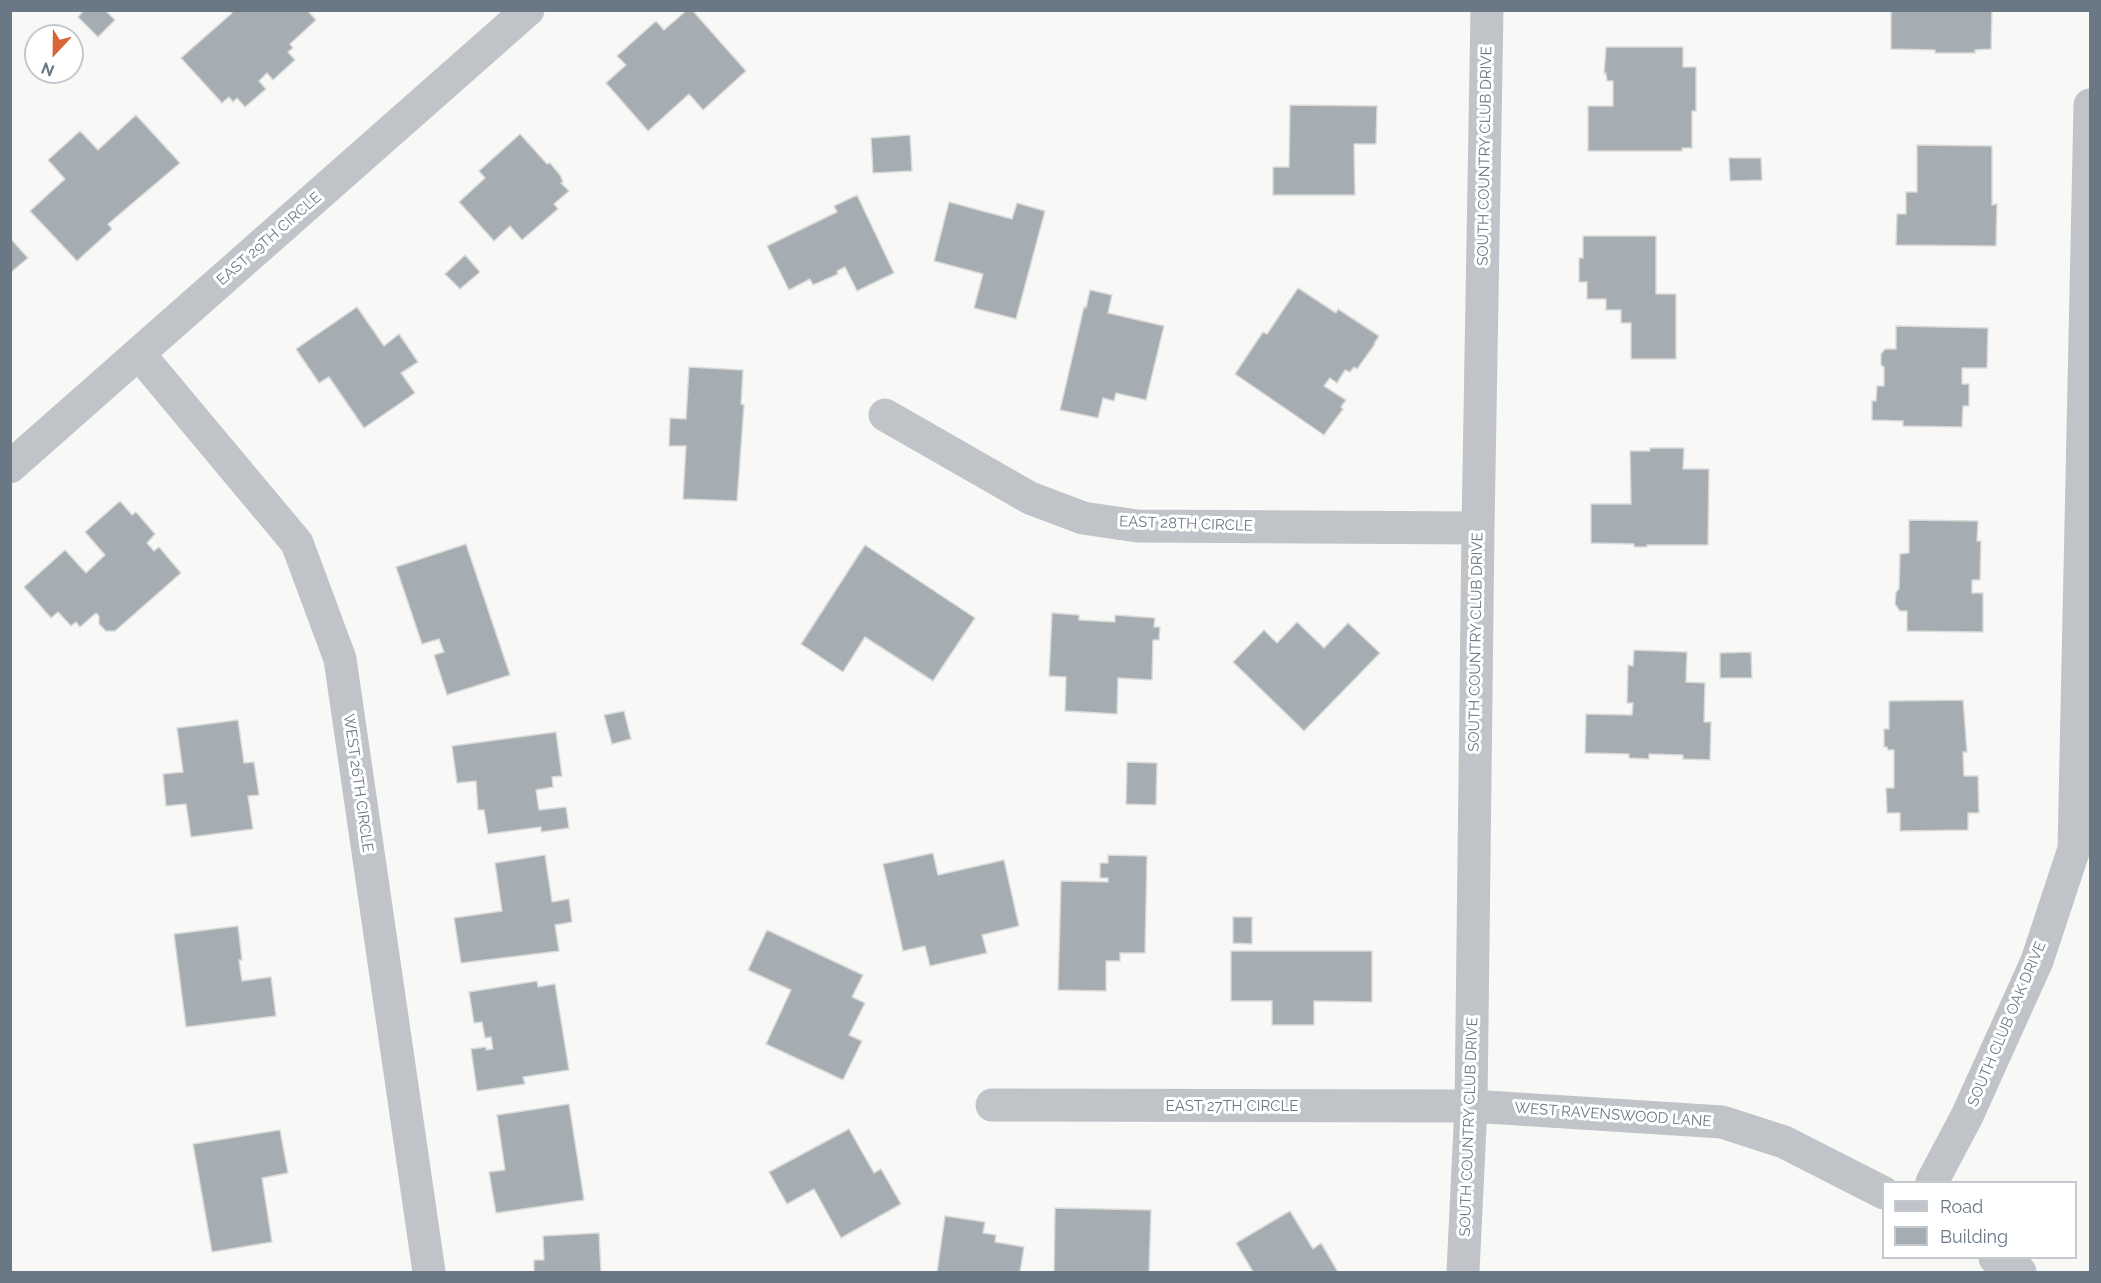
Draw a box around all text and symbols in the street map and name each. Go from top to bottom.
north arrow [24,24,84,84]
street label: SOUTH COUNTRY CLUB DRIVE [1474,46,1496,266]
text: N [39,58,57,80]
street label: EAST 29TH CIRCLE [213,189,325,289]
street label: EAST 28TH CIRCLE [1119,513,1253,535]
street label: SOUTH COUNTRY CLUB DRIVE [1465,532,1487,752]
street label: WEST 26TH CIRCLE [339,713,377,853]
street label: SOUTH CLUB OAK DRIVE [1964,939,2050,1109]
street label: SOUTH COUNTRY CLUB DRIVE [1456,1017,1482,1237]
street label: EAST 27TH CIRCLE [1166,1097,1298,1115]
street label: WEST RAVENSWOOD LANE [1514,1099,1712,1131]
legend [1882,1181,2077,1259]
text: Road [1940,1196,1983,1217]
text: Building [1940,1226,2008,1247]

